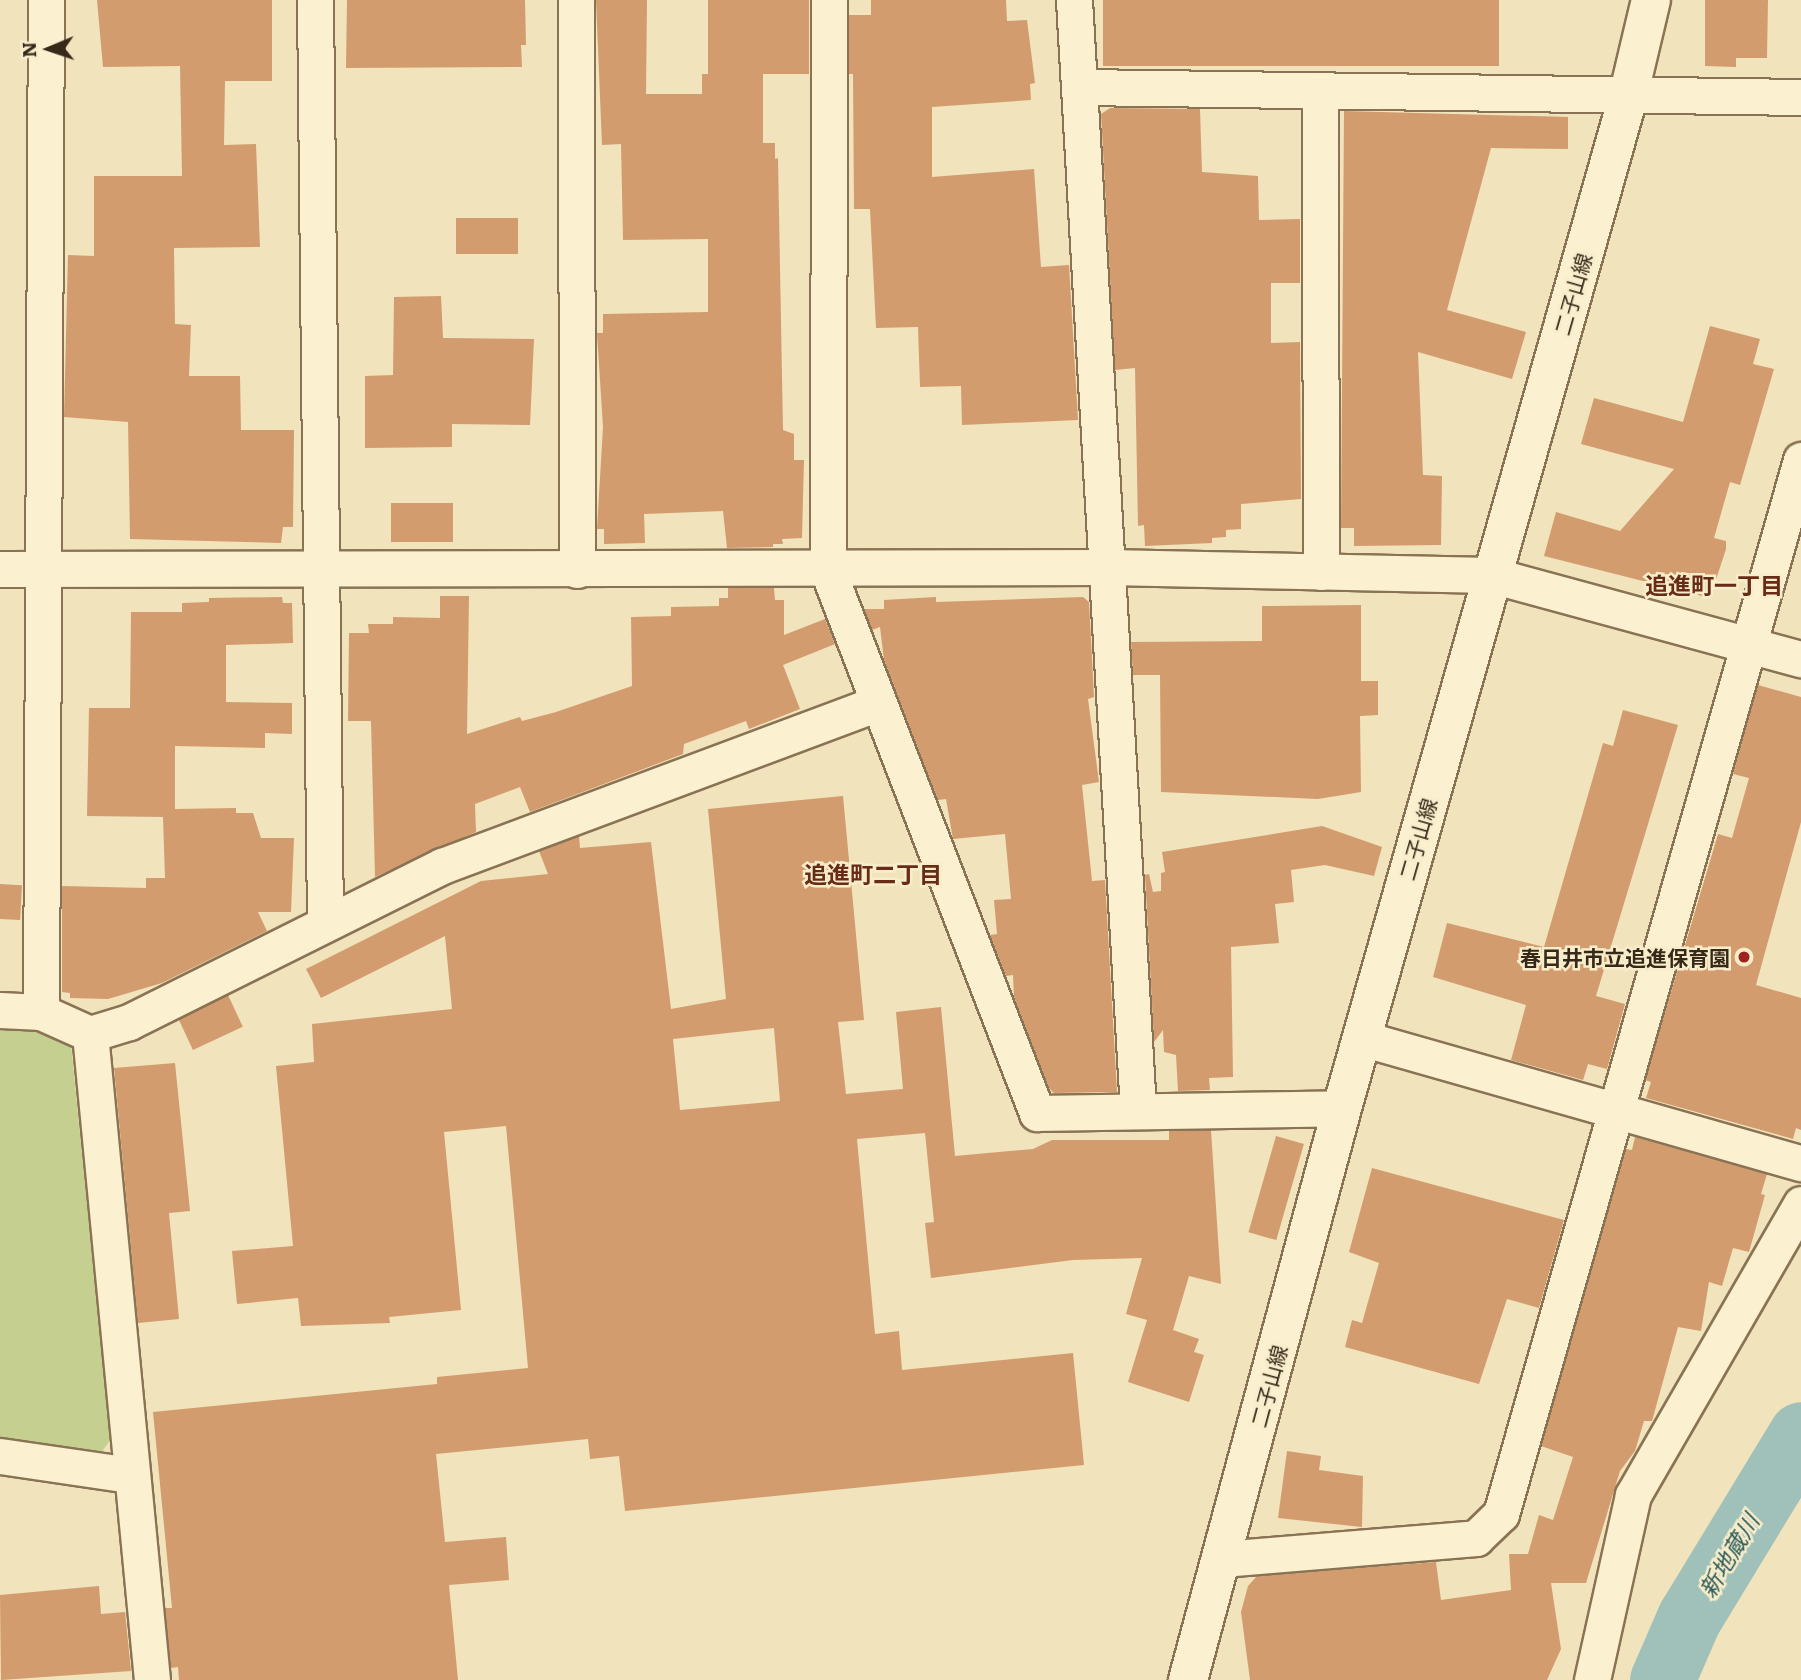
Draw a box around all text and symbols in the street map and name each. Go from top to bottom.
north arrow [14,14,84,84]
text: N [14,41,42,58]
street label: 二子山線 [1548,250,1596,338]
district label: 追進町一丁目 [1645,570,1783,598]
street label: 二子山線 [1393,795,1441,883]
district label: 追進町二丁目 [804,859,942,887]
place label: 春日井市立追進保育園 [1520,944,1730,970]
marker: 春日井市立追進保育園 [1736,949,1752,965]
street label: 二子山線 [1245,1342,1291,1430]
water label: 新地蔵川 [1692,1508,1764,1602]

